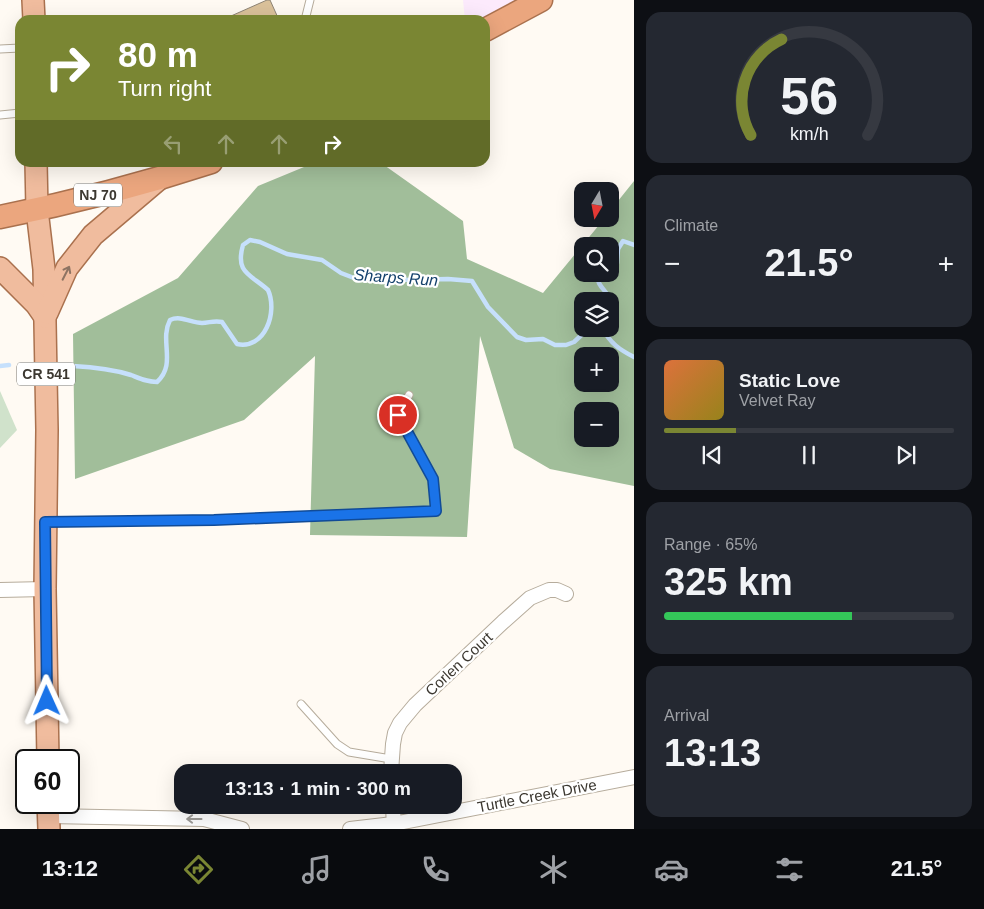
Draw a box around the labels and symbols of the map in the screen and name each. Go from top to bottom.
north arrow [574,182,619,228]
road number: NJ 70 [74,184,122,206]
one-way arrow [62,266,71,281]
water label: Sharps Run [353,266,439,289]
road number: CR 541 [17,362,75,386]
pin [377,394,419,436]
street label: Corlen Court [422,628,496,699]
position arrow [20,674,72,726]
speed limit sign: 60 [15,749,80,814]
street label: Turtle Creek Drive [476,776,598,815]
one-way arrow [187,814,203,824]

